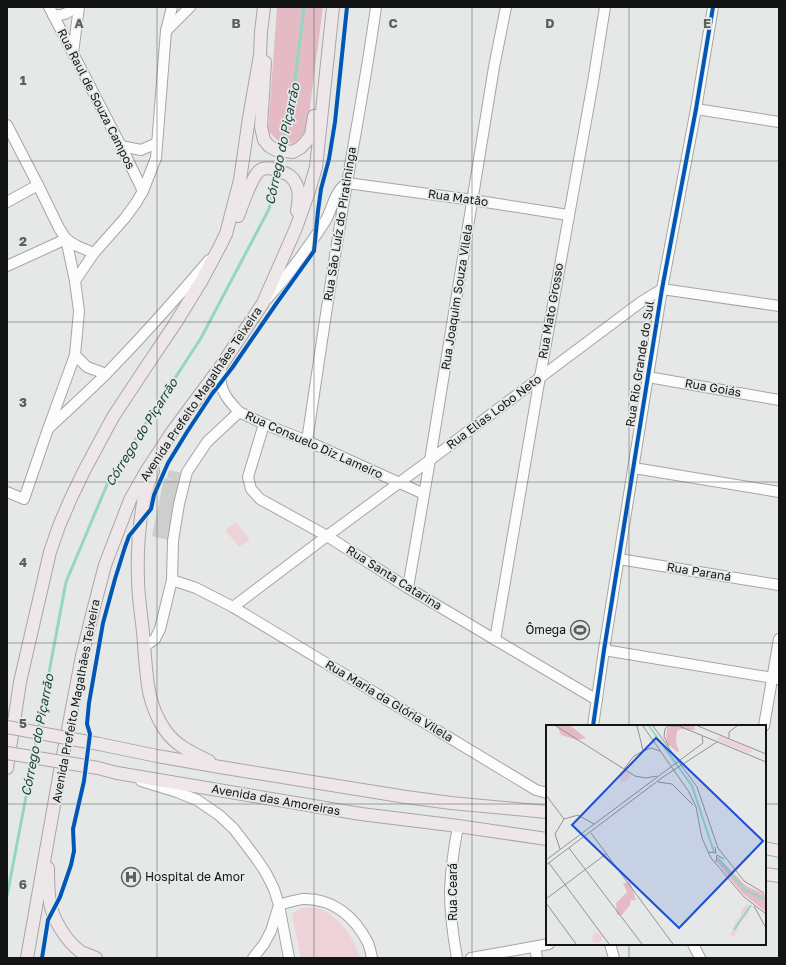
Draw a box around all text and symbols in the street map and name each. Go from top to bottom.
text: A [74,15,84,31]
text: B [231,15,241,31]
text: C [388,15,398,31]
text: D [545,15,555,31]
text: E [703,15,711,31]
street label: Rua Raul de Souza Campos [54,26,138,172]
text: 1 [20,72,27,88]
water label: Córrego do Piçarrão [261,81,303,206]
street label: Rua São Luíz do Piratininga [320,146,359,302]
street label: Rua Matão [427,186,489,209]
street label: Rua Joaquim Souza Vilela [438,223,475,371]
text: 2 [19,233,27,249]
street label: Rua Mato Grosso [535,262,566,360]
street label: Rua Rio Grande do Sul [622,300,657,428]
street label: Avenida Prefeito Magalhães Teixeira [136,304,265,484]
street label: Rua Elias Lobo Neto [443,371,544,452]
water label: Córrego do Piçarrão [101,374,181,489]
street label: Rua Goiás [684,375,742,400]
text: 3 [19,394,27,410]
street label: Rua Consuelo Diz Lameiro [243,407,385,482]
street label: Rua Santa Catarina [344,542,445,613]
text: 4 [19,554,27,570]
street label: Rua Paraná [666,559,732,584]
street label: Avenida Prefeito Magalhães Teixeira [48,598,103,804]
sports icon: Ômega [569,619,591,641]
place label: Ômega [525,622,566,637]
street label: Rua Maria da Glória Vilela [323,656,456,745]
water label: Córrego do Piçarrão [17,672,57,797]
text: 5 [19,715,27,731]
inset map [546,725,766,945]
street label: Avenida das Amoreiras [211,781,342,818]
street label: Rua Ceará [445,863,460,921]
hospital icon: Hospital de Amor [120,866,142,888]
place label: Hospital de Amor [145,869,245,884]
text: 6 [19,876,27,892]

